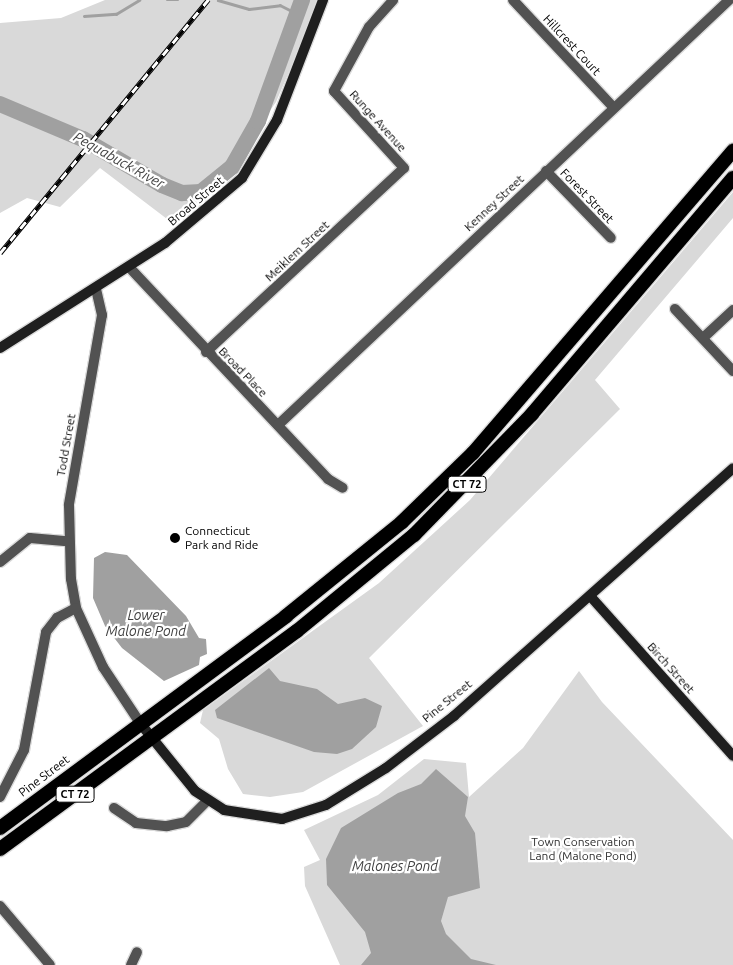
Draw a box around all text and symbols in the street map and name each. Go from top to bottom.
street label: Hillcrest Court [540,12,604,78]
street label: Runge Avenue [347,87,409,155]
water label: Pequabuck River [71,128,167,192]
street label: Forest Street [557,166,617,226]
street label: Kenney Street [461,172,527,234]
street label: Broad Street [165,173,227,229]
street label: Meiklem Street [262,218,332,284]
street label: Broad Place [216,344,270,400]
street label: Todd Street [53,413,79,477]
road number: CT 72 [447,476,487,492]
place label: Connecticut Park and Ride [185,524,258,552]
marker: Connecticut Park and Ride [169,532,181,544]
water label: Lower Malone Pond [106,607,186,640]
street label: Birch Street [644,639,698,697]
street label: Pine Street [419,677,475,725]
street label: Pine Street [16,752,72,800]
road number: CT 72 [55,786,95,802]
park label: Town Conservation Land (Malone Pond) [529,835,637,863]
water label: Malones Pond [352,858,438,874]

